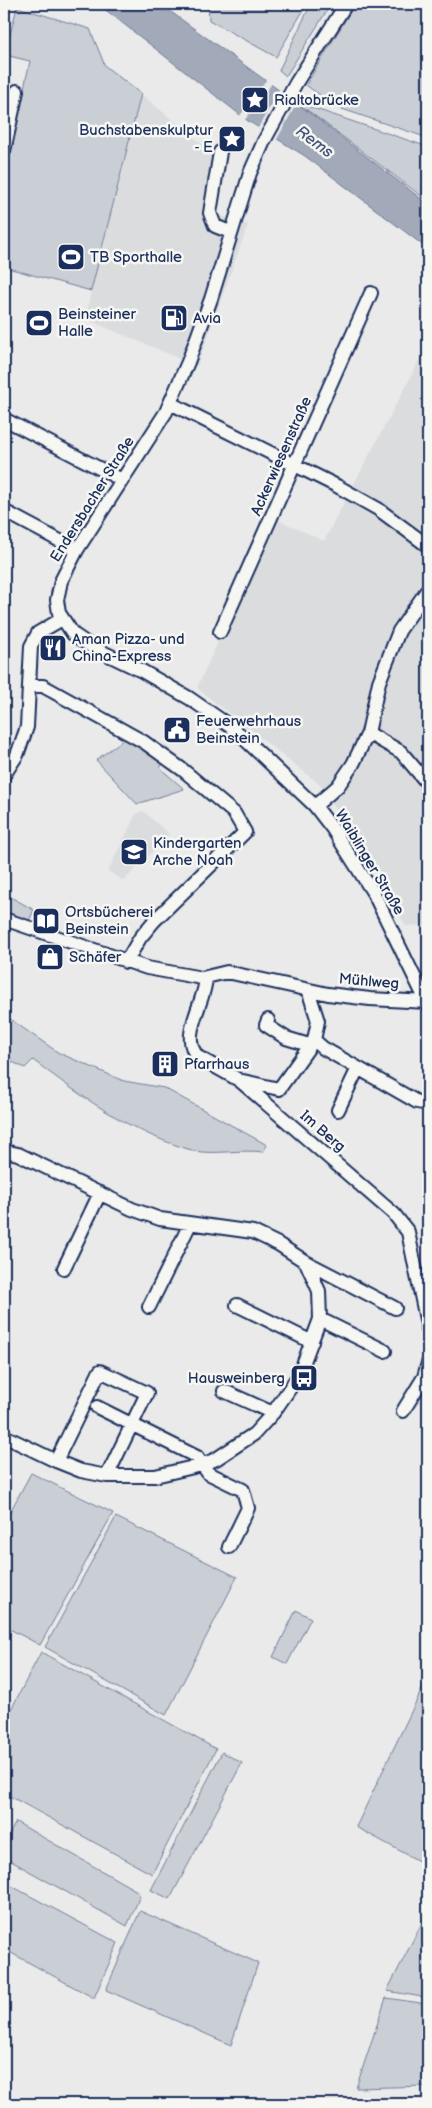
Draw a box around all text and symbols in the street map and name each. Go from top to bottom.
place icon: Rialtobrücke [240,85,270,115]
place label: Rialtobrücke [274,91,359,110]
place label: Buchstabenskulptur - E [79,121,214,157]
water label: Rems [292,122,337,162]
place icon: Buchstabenskulptur - E [217,124,247,154]
sports icon: TB Sporthalle [56,242,86,272]
place label: TB Sporthalle [90,248,182,267]
fuel station icon: Avia [159,303,189,333]
place label: Beinsteiner Halle [58,305,136,341]
sports icon: Beinsteiner Halle [24,308,54,338]
place label: Avia [193,309,221,328]
street label: Ackerwiesenstraße [247,394,316,519]
street label: Endersbacher Straße [46,433,139,566]
place label: Aman Pizza- und China-Express [72,630,185,666]
restaurant icon: Aman Pizza- und China-Express [38,633,68,663]
place label: Feuerwehrhaus Beinstein [196,712,302,748]
public building icon: Feuerwehrhaus Beinstein [162,715,192,745]
street label: Waiblinger Straße [331,806,409,919]
place label: Kindergarten Arche Noah [153,834,242,870]
school or university icon: Kindergarten Arche Noah [119,837,149,867]
place label: Ortsbücherei Beinstein [65,903,153,939]
library icon: Ortsbücherei Beinstein [31,906,61,936]
shop icon: Schäfer [35,942,65,972]
place label: Schäfer [69,948,122,967]
street label: Mühlweg [338,969,400,994]
building icon: Pfarrhaus [150,1049,180,1079]
place label: Pfarrhaus [184,1055,250,1074]
street label: Im Berg [296,1106,349,1156]
bus stop icon: Hausweinberg [289,1363,319,1393]
place label: Hausweinberg [188,1369,285,1388]

